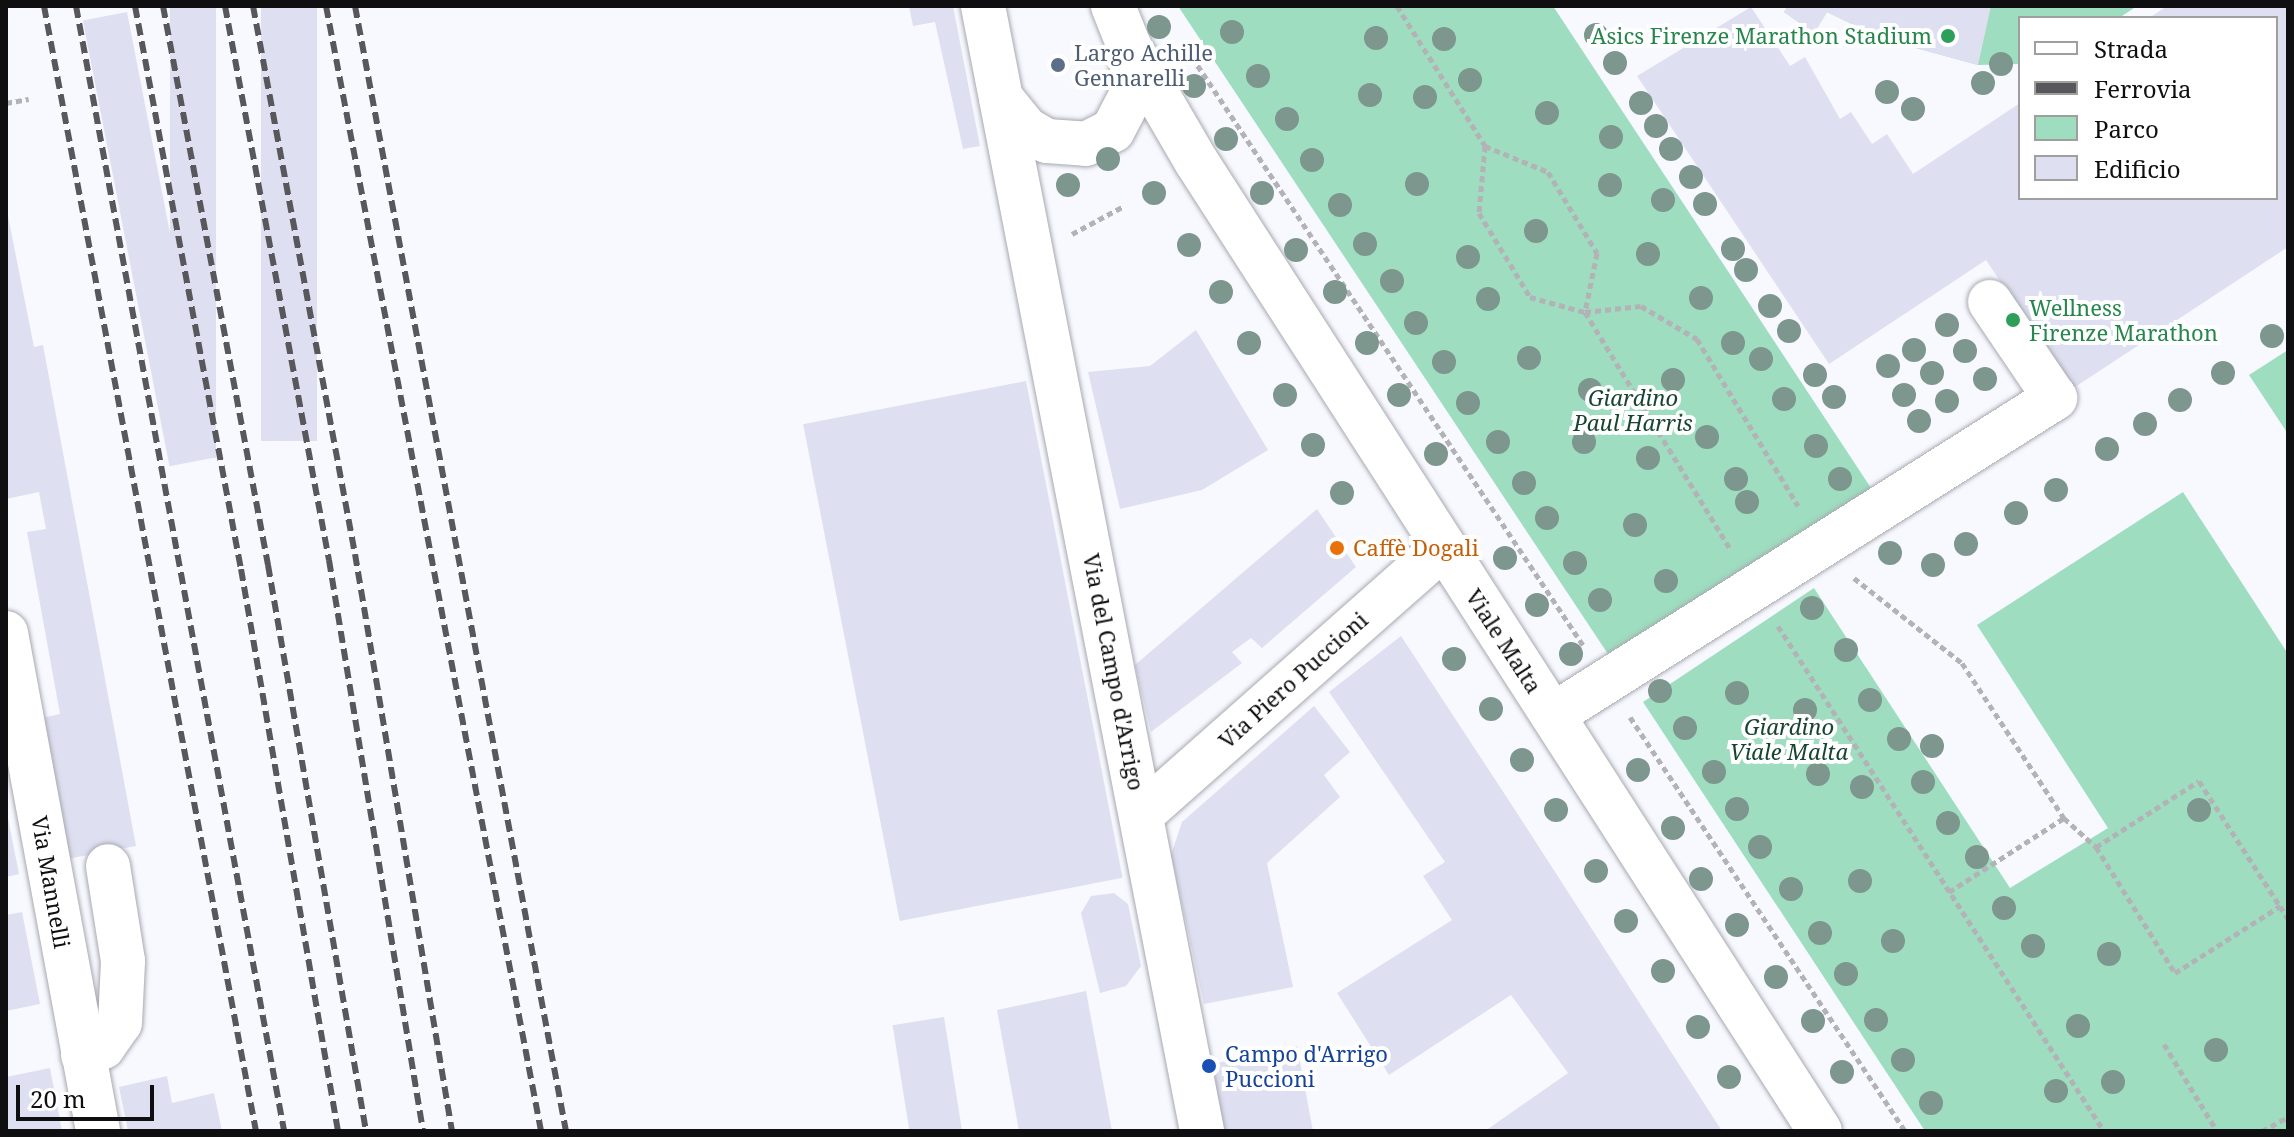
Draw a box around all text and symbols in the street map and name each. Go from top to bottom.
legend [2018,16,2278,200]
place label: Asics Firenze Marathon Stadium [1591,23,1932,49]
marker: Asics Firenze Marathon Stadium [1939,27,1957,45]
text: Strada [2094,32,2168,65]
place label: Largo Achille Gennarelli [1074,39,1213,90]
marker: Largo Achille Gennarelli [1049,56,1067,74]
text: Ferrovia [2094,72,2192,105]
text: Parco [2094,112,2159,145]
text: Edificio [2094,152,2181,185]
place label: Wellness Firenze Marathon [2029,294,2218,346]
marker: Wellness Firenze Marathon [2004,311,2022,329]
park label: Giardino Paul Harris [1573,384,1693,436]
place label: Caffè Dogali [1353,535,1479,561]
marker: Caffè Dogali [1328,539,1346,557]
street label: Via del Campo d'Arrigo [1078,551,1150,793]
street label: Viale Malta [1461,584,1547,698]
street label: Via Piero Puccioni [1213,606,1373,754]
park label: Giardino Viale Malta [1730,713,1848,764]
street label: Via Mannelli [26,814,76,950]
place label: Campo d'Arrigo Puccioni [1225,1040,1388,1092]
marker: Campo d'Arrigo Puccioni [1200,1057,1218,1075]
scale bar [20,1069,158,1119]
text: 20 m [30,1082,86,1115]

